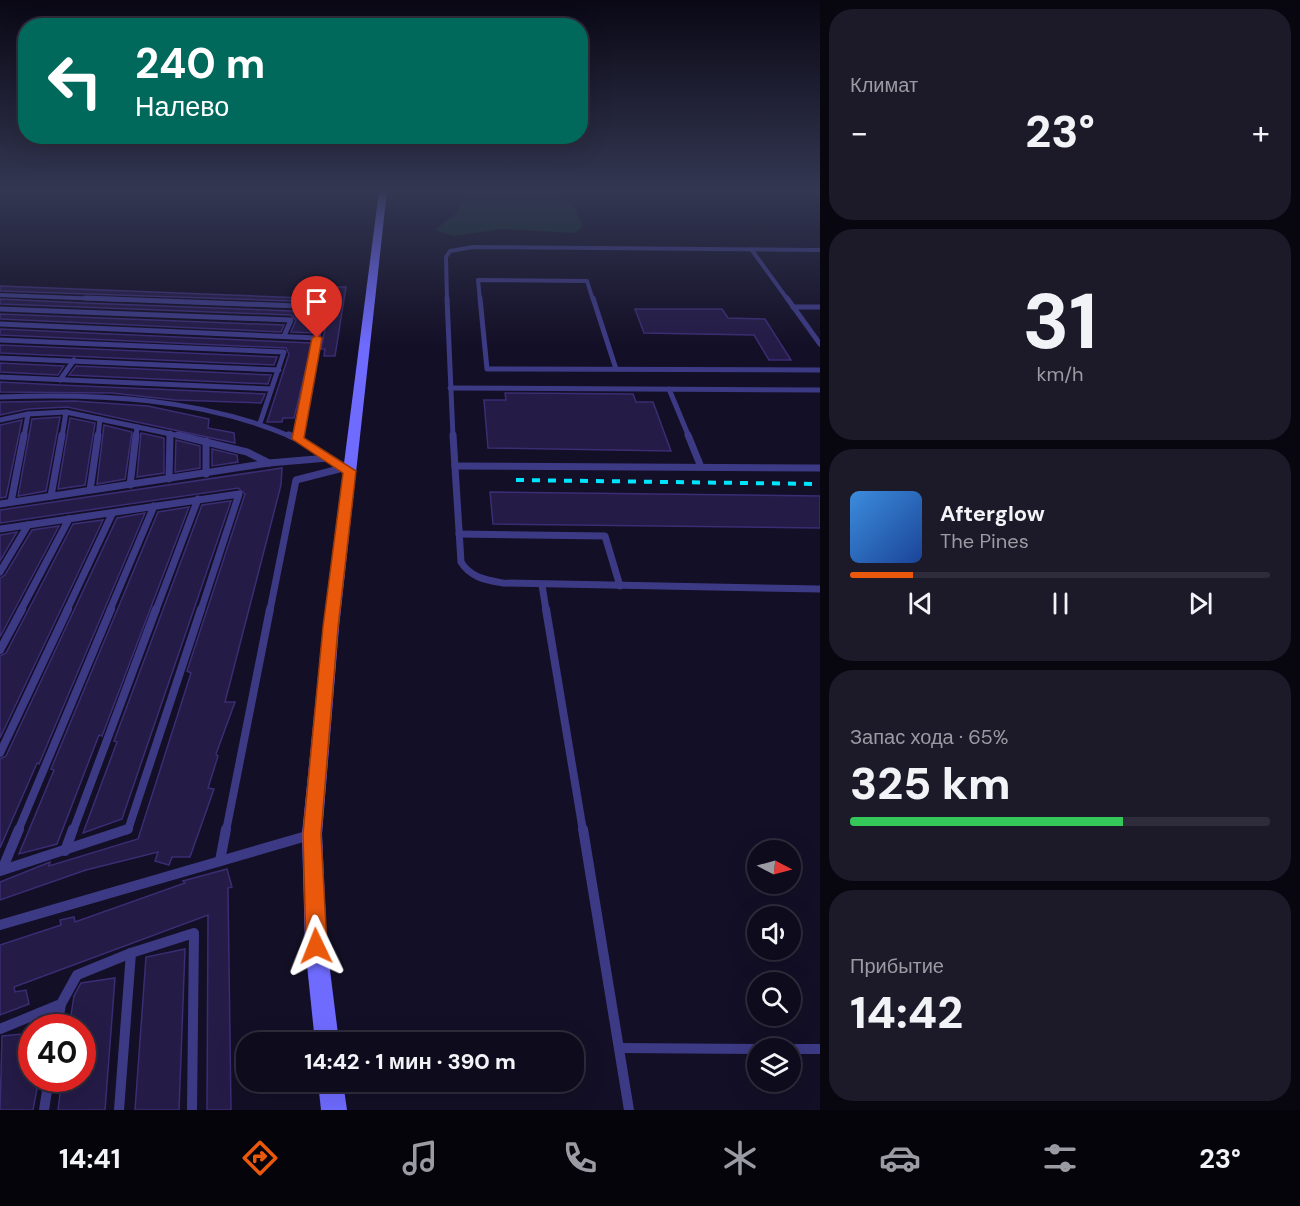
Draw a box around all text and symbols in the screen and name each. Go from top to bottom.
text: 240 m [135,36,265,91]
icon: left [36,42,114,120]
text: Климат [850,72,918,98]
text: Налево [135,89,229,124]
text: 23° [1025,102,1095,161]
text: − [850,111,868,154]
text: + [1252,111,1270,154]
text: 31 [1023,271,1097,372]
pin [291,276,342,338]
icon: arrive [300,285,333,318]
text: km/h [1036,361,1084,387]
text: Afterglow [940,499,1045,528]
text: The Pines [940,528,1029,554]
icon: previous [904,587,937,620]
icon: pause [1044,587,1077,620]
icon: next [1184,587,1217,620]
text: Запас хода · 65% [850,724,1008,750]
text: 325 km [850,754,1011,813]
north arrow [747,840,801,894]
map controls [747,840,801,1092]
button: sound [747,906,801,960]
position arrow [284,914,348,978]
text: Прибытие [850,953,944,979]
button: search [747,972,801,1026]
text: 14:42 [850,983,963,1042]
speed limit sign: 40 [18,1014,96,1092]
button: layers [747,1038,801,1092]
text: 14:42 · 1 мин · 390 m [304,1047,516,1076]
icon: directions [239,1137,281,1179]
icon: music [399,1137,441,1179]
icon: phone [559,1137,601,1179]
icon: climate [719,1137,761,1179]
icon: car [879,1137,921,1179]
icon: filters [1039,1137,1081,1179]
text: 14:41 [59,1141,121,1176]
text: 23° [1199,1141,1241,1176]

